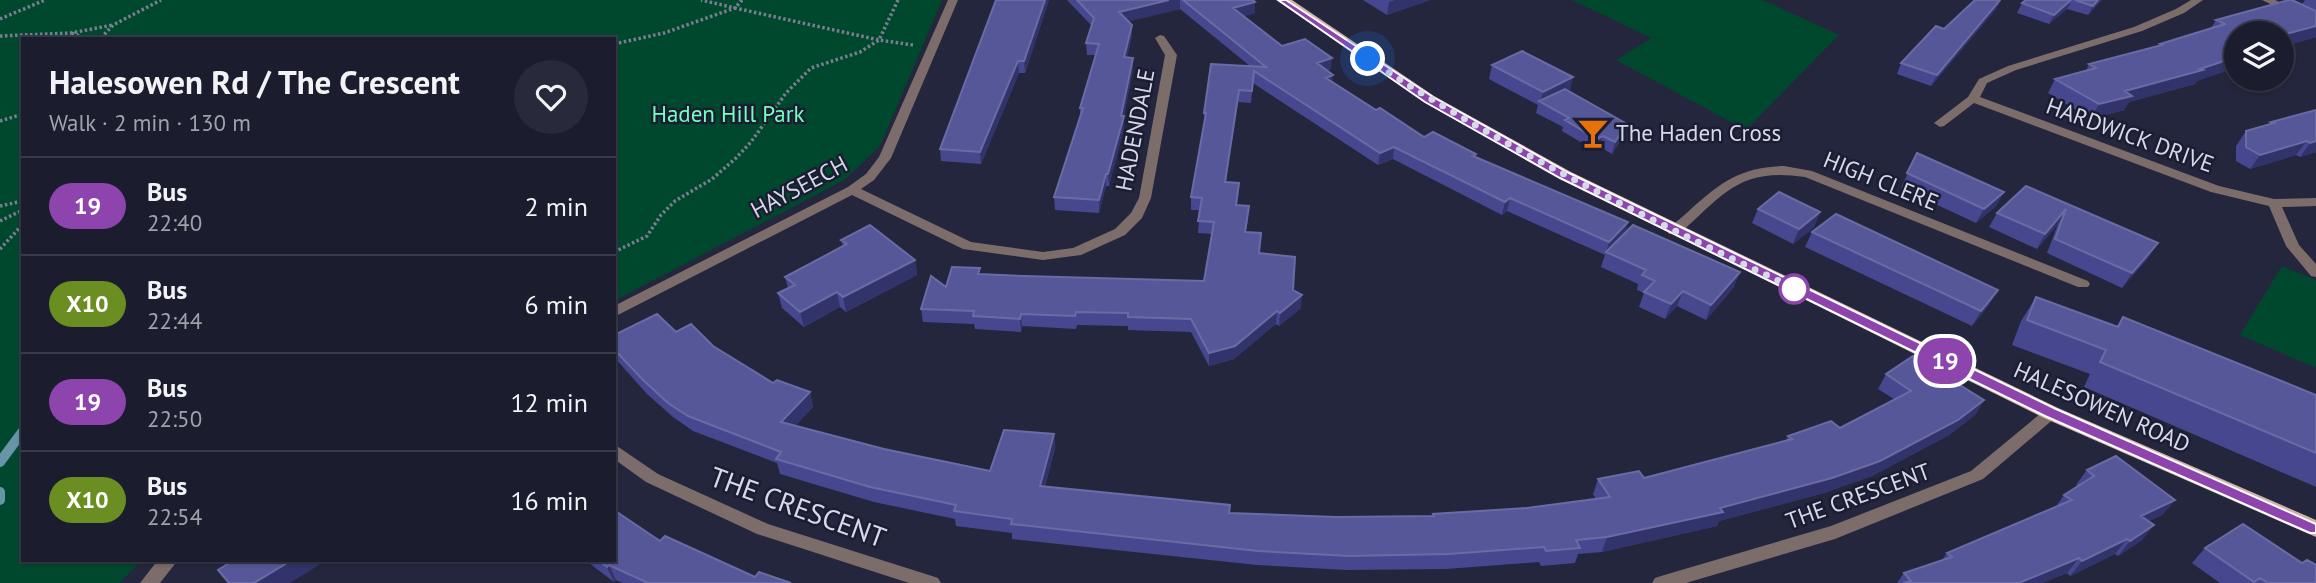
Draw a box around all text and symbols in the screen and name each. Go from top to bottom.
map controls [2224,21,2294,91]
button: layers [2224,21,2294,91]
your location [1350,41,1385,76]
text: Halesowen Rd / The Crescent [49,60,460,103]
button: heart [514,60,588,134]
street label: HADENDALE [1108,66,1161,193]
street label: HARDWICK DRIVE [2042,91,2218,178]
park label: Haden Hill Park [651,99,805,128]
text: Walk · 2 min · 130 m [49,108,251,137]
bar icon: The Haden Cross [1576,116,1610,150]
place label: The Haden Cross [1616,118,1781,147]
street label: HIGH CLERE [1820,144,1943,217]
street label: HAYSEECH [745,149,852,224]
text: Bus [147,175,187,208]
text: 19 [74,190,101,221]
text: 2 min [525,190,588,223]
text: 22:40 [147,208,202,237]
text: Bus [147,273,187,306]
unlabelled marker [1779,274,1809,304]
text: X10 [66,288,109,319]
text: 6 min [525,288,588,321]
text: 22:44 [147,306,202,335]
line badge: 19 [1913,338,1976,384]
text: 19 [1931,345,1959,376]
street label: HALESOWEN ROAD [2010,355,2195,458]
text: Bus [147,371,187,404]
text: 19 [74,386,101,417]
text: 12 min [510,386,588,419]
text: 22:50 [147,404,202,433]
street label: THE CRESCENT [1782,456,1934,535]
street label: THE CRESCENT [705,458,892,556]
text: Bus [147,469,187,502]
text: X10 [66,484,109,515]
text: 16 min [510,484,588,517]
text: 22:54 [147,502,202,531]

